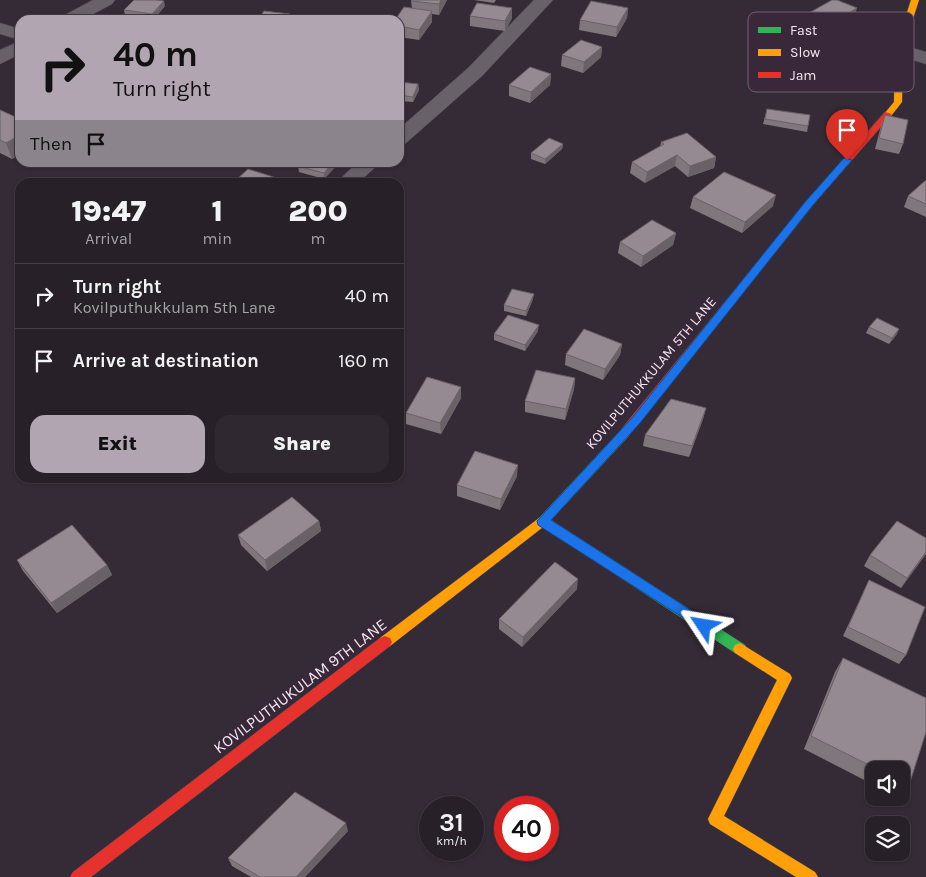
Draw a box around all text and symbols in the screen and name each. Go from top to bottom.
legend [748,12,914,92]
text: Fast [790,22,817,39]
text: 40 m [113,34,198,75]
icon: right [30,35,95,100]
text: Slow [790,44,820,61]
text: Jam [790,67,816,84]
text: Turn right [113,76,211,102]
pin [826,109,868,160]
icon: arrive [833,116,861,144]
icon: arrive [82,130,110,158]
text: Then [30,133,72,155]
text: 19:47 [71,193,146,229]
text: 1 [212,193,223,229]
text: 200 [288,193,348,229]
text: Arrival [85,229,132,248]
text: min [203,229,232,248]
text: m [311,229,325,248]
text: Turn right [73,276,162,298]
icon: right [30,282,58,310]
text: 40 m [345,285,389,307]
street label: KOVILPUTHUKKULAM 5TH LANE [582,293,720,453]
text: Kovilputhukkulam 5th Lane [73,298,276,317]
icon: arrive [30,347,58,375]
text: Arrive at destination [73,350,259,372]
text: 160 m [338,350,389,372]
button: Exit [30,415,205,473]
button: Share [215,415,389,473]
position arrow [677,599,729,651]
street label: KOVILPUTHUKULAM 9TH LANE [210,615,390,757]
map controls [865,761,910,861]
button: sound [865,761,910,806]
speed limit sign: 40 [494,796,559,861]
text: 31 [439,808,464,837]
button: layers [865,816,910,861]
text: km/h [436,834,467,848]

